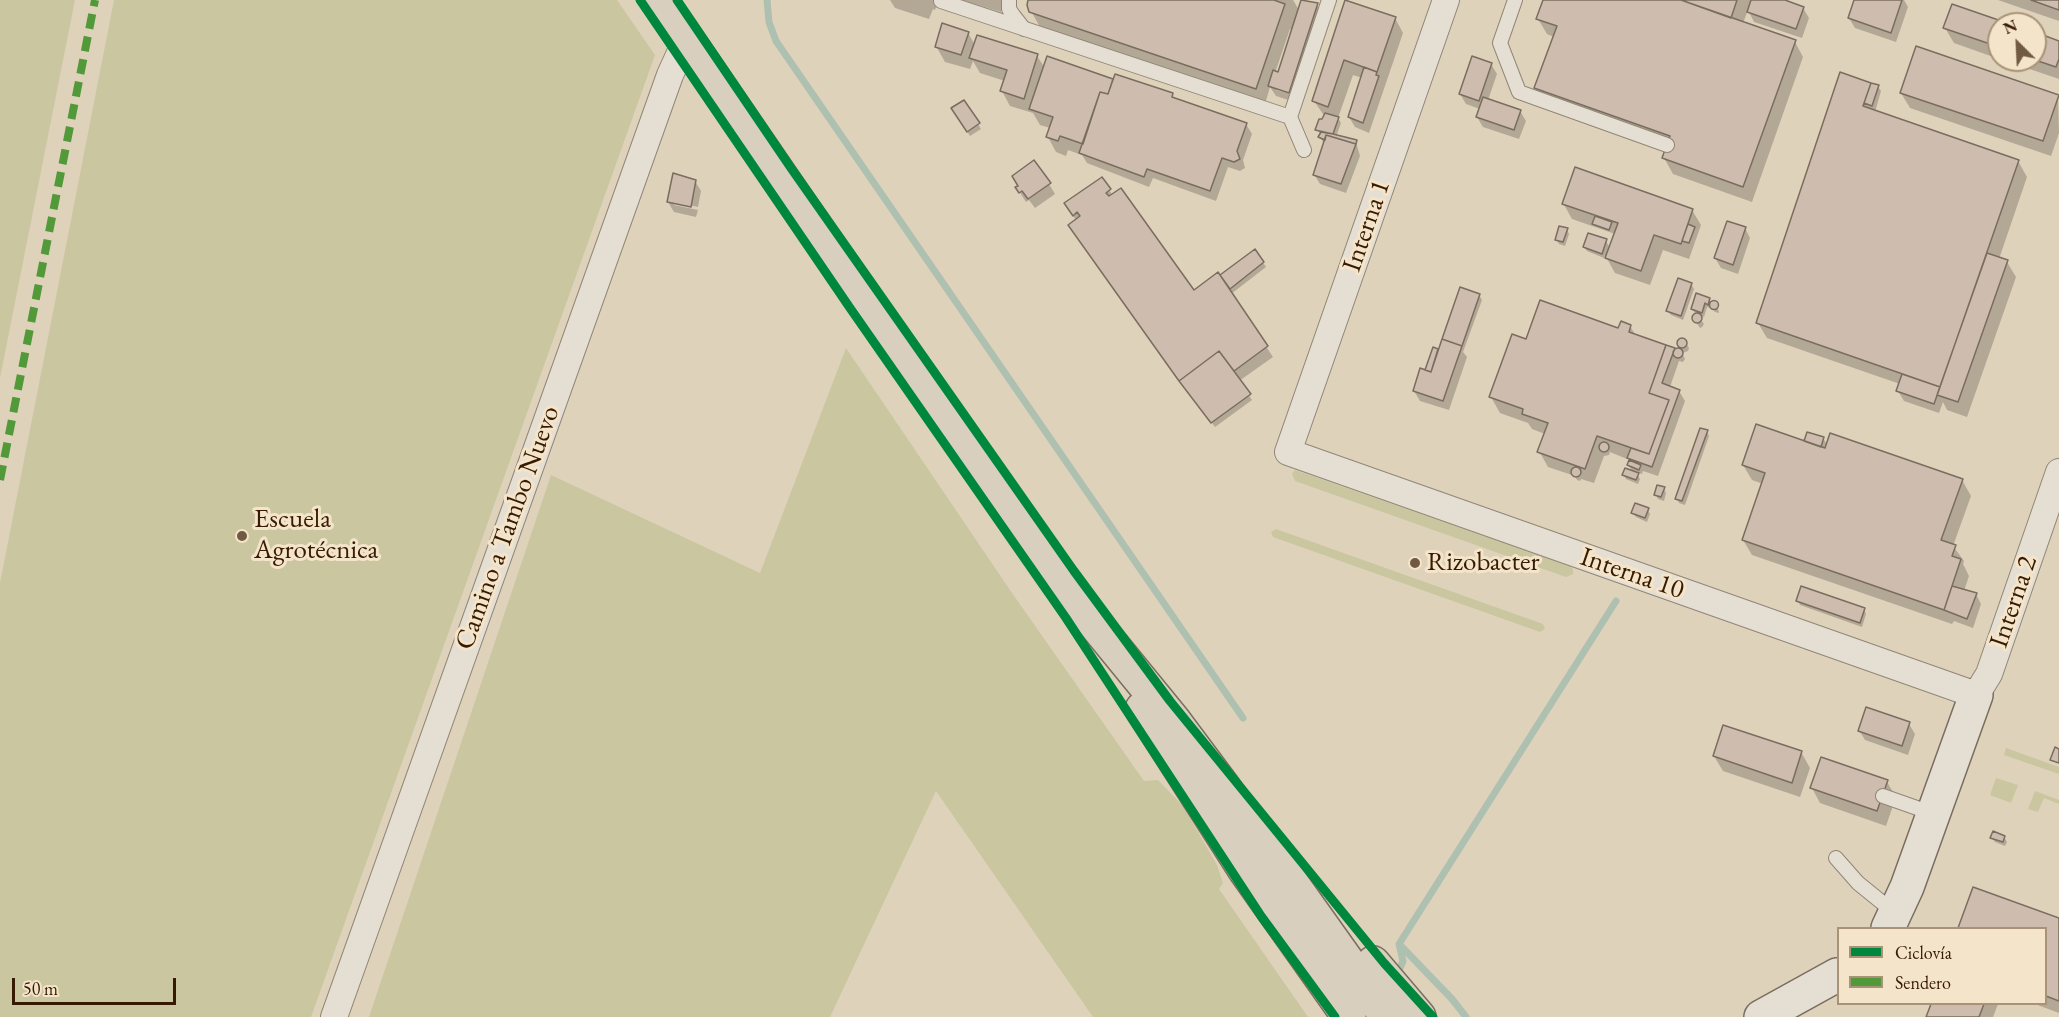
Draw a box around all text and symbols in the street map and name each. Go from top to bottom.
north arrow [1987,12,2047,72]
text: N [2000,15,2020,39]
street label: Interna 1 [1336,176,1398,276]
street label: Camino a Tambo Nuevo [449,402,567,654]
place label: Escuela Agrotécnica [254,504,378,567]
marker: Escuela Agrotécnica [235,529,249,543]
street label: Interna 10 [1576,541,1688,607]
place label: Rizobacter [1427,547,1540,579]
street label: Interna 2 [1983,552,2045,652]
marker: Rizobacter [1408,556,1422,570]
legend [1837,927,2047,1005]
text: Ciclovía [1895,941,1952,964]
scale bar [15,966,178,1004]
text: Sendero [1895,971,1951,994]
text: 50 m [23,977,58,1000]

